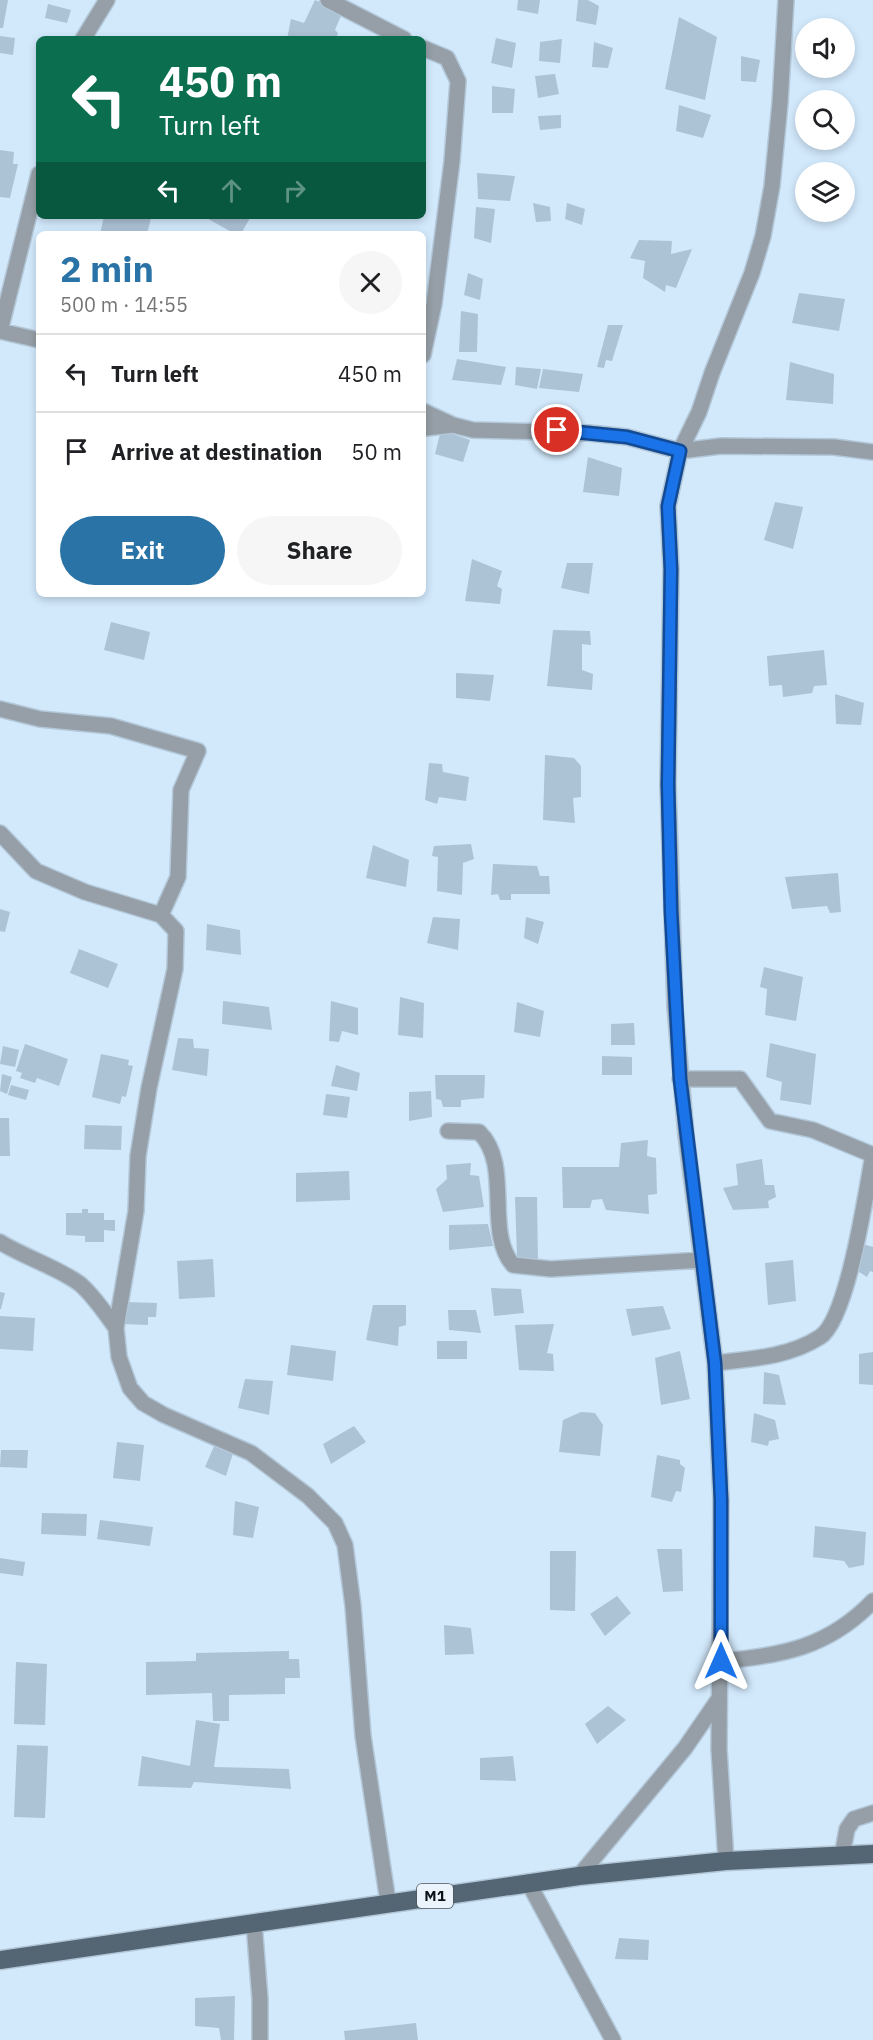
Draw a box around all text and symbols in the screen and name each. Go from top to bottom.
map controls [795,18,855,222]
button: sound [795,18,855,78]
text: 450 m [159,54,282,109]
icon: left [60,60,138,138]
button: search [795,90,855,150]
text: Turn left [159,107,260,142]
button: layers [795,162,855,222]
icon: left [152,174,185,207]
icon: ahead [215,174,248,207]
icon: right [278,174,311,207]
text: 2 min [60,245,154,292]
button: close [339,251,402,314]
text: 500 m · 14:55 [60,291,188,318]
icon: left [60,357,93,390]
text: Turn left [111,359,199,388]
text: 450 m [338,359,402,388]
pin [531,404,582,455]
icon: arrive [540,413,573,446]
icon: arrive [60,435,93,468]
text: Arrive at destination [111,437,322,466]
text: 50 m [351,437,402,466]
button: Exit [60,516,225,585]
button: Share [237,516,402,585]
position arrow [689,1629,753,1693]
road number: M1 [417,1884,453,1908]

